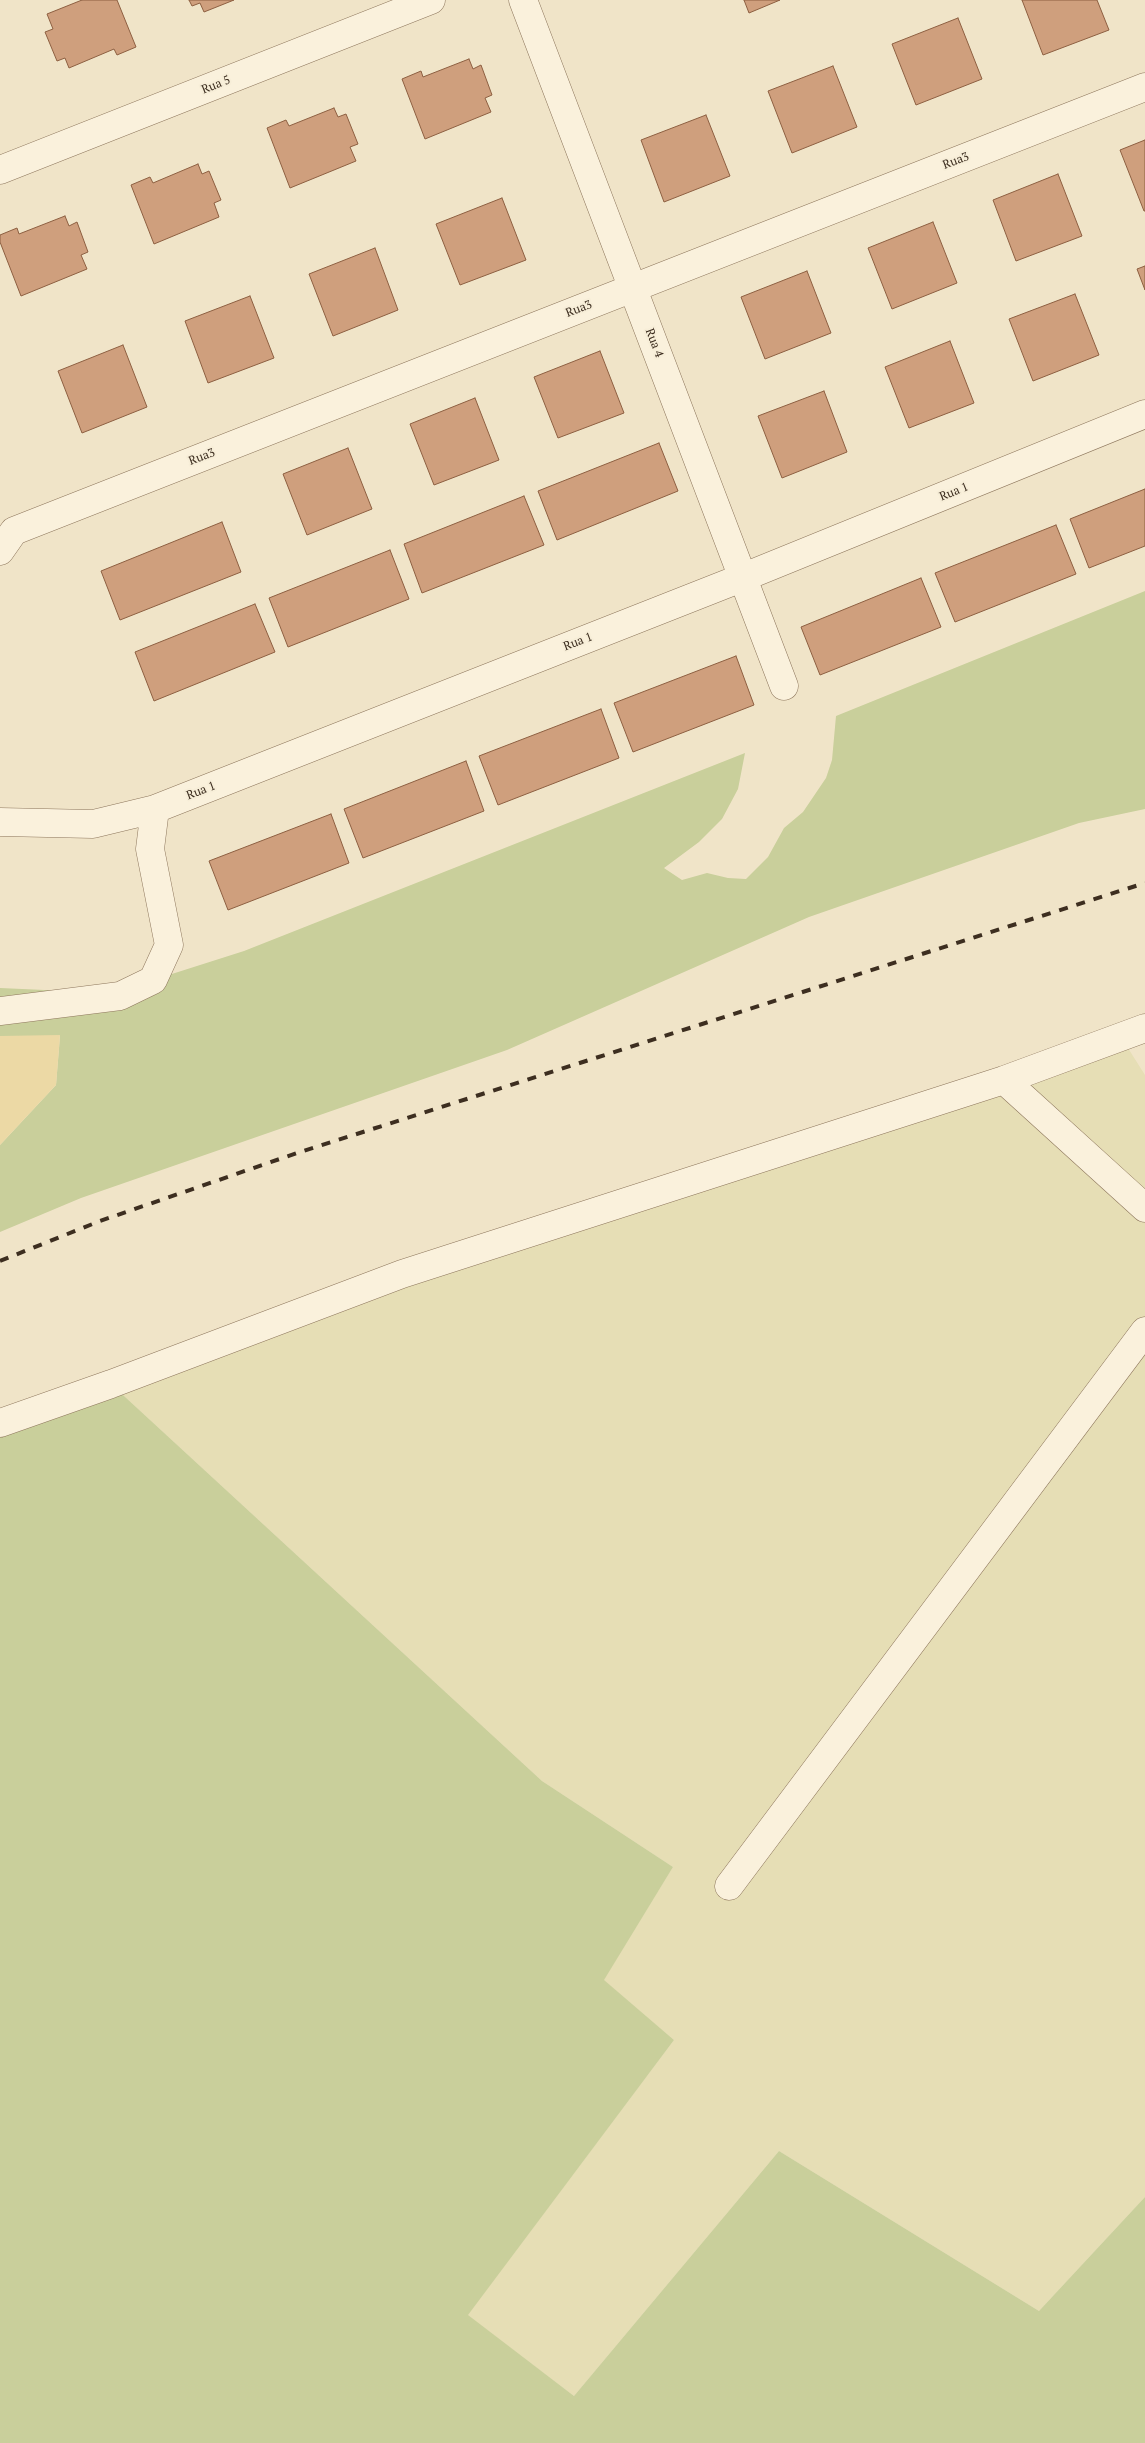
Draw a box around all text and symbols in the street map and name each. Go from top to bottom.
street label: Rua 5 [199,73,233,97]
street label: Rua3 [941,149,971,173]
street label: Rua3 [564,297,594,321]
street label: Rua 4 [642,326,666,360]
street label: Rua3 [187,445,217,469]
street label: Rua 1 [937,480,971,504]
street label: Rua 1 [561,630,595,654]
street label: Rua 1 [184,779,218,803]

